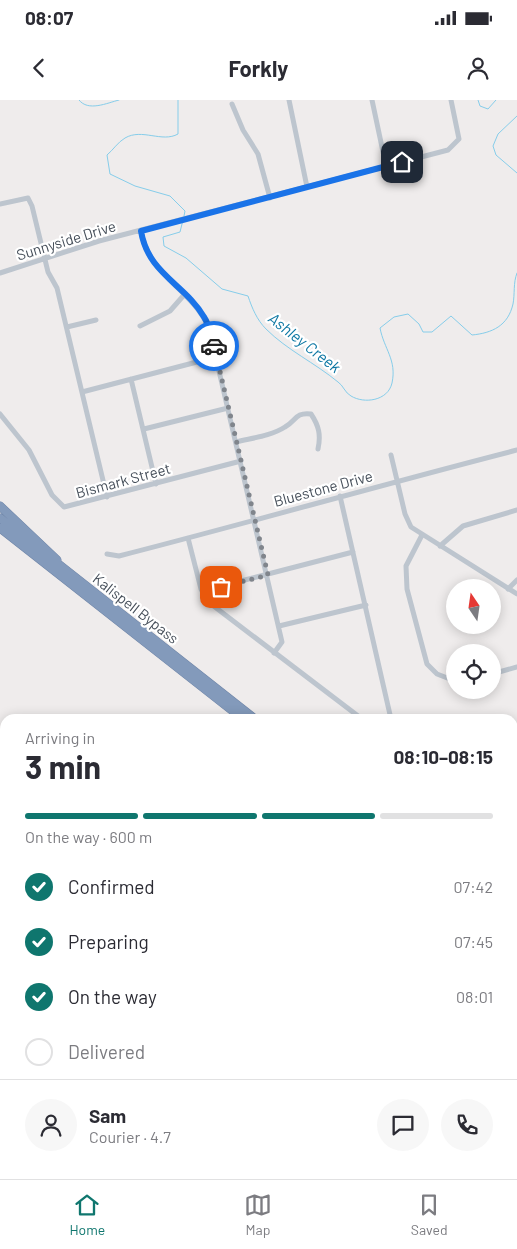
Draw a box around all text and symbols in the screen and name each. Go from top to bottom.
text: 08:07 [25,6,73,29]
icon: back [25,54,53,82]
icon: person [464,54,492,82]
text: Forkly [229,55,288,81]
pin [381,141,423,183]
icon: home [388,148,416,176]
street label: Sunnyside Drive [14,216,118,264]
water label: Ashley Creek [265,308,345,376]
courier [189,321,239,371]
icon: car [200,332,228,360]
street label: Bismark Street [74,459,172,501]
street label: Bluestone Drive [272,466,374,510]
pin [200,566,242,608]
street label: Kalispell Bypass [90,569,182,647]
icon: bag [207,573,235,601]
north arrow [446,579,501,634]
map controls [446,579,501,699]
button: locate [446,644,501,699]
text: Arriving in [25,728,95,747]
text: 08:10–08:15 [393,745,493,768]
text: 3 min [25,747,101,785]
text: On the way · 600 m [25,827,152,846]
icon: check [25,873,53,901]
text: Confirmed [68,875,155,898]
text: 07:42 [454,877,493,896]
icon: check [25,928,53,956]
text: Preparing [68,930,149,953]
text: 07:45 [454,932,493,951]
icon: check [25,983,53,1011]
text: On the way [68,985,157,1008]
text: 08:01 [456,987,493,1006]
text: Delivered [68,1040,145,1063]
button: person [25,1099,77,1151]
button: chat [377,1099,429,1151]
button: phone [441,1099,493,1151]
text: Sam [89,1104,126,1127]
text: Courier · 4.7 [89,1127,171,1146]
tab: Home [69,1191,105,1238]
tab: Map [244,1191,272,1238]
tab: Saved [411,1191,448,1238]

